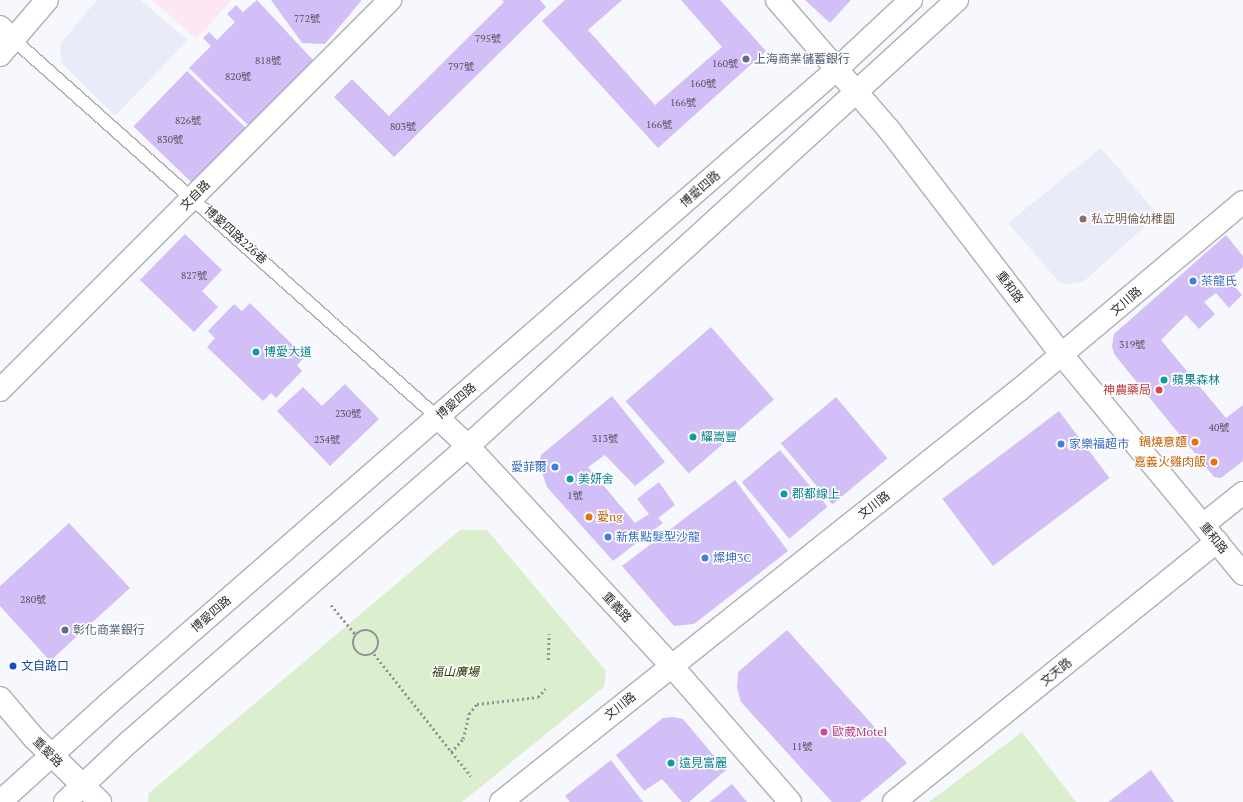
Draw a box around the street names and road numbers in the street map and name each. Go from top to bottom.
street label: 博愛四路 [677,168,723,210]
street label: 文自路 [177,177,213,213]
street label: 博愛四路226巷 [202,203,270,267]
street label: 重和路 [993,268,1027,306]
street label: 文川路 [1108,284,1144,318]
street label: 博愛四路 [433,380,479,422]
street label: 文川路 [855,488,893,522]
street label: 重和路 [1197,519,1231,557]
street label: 重義路 [599,589,635,625]
street label: 博愛四路 [188,593,234,635]
street label: 文天路 [1037,655,1075,689]
street label: 文川路 [601,689,639,723]
street label: 重愛路 [30,734,66,770]

